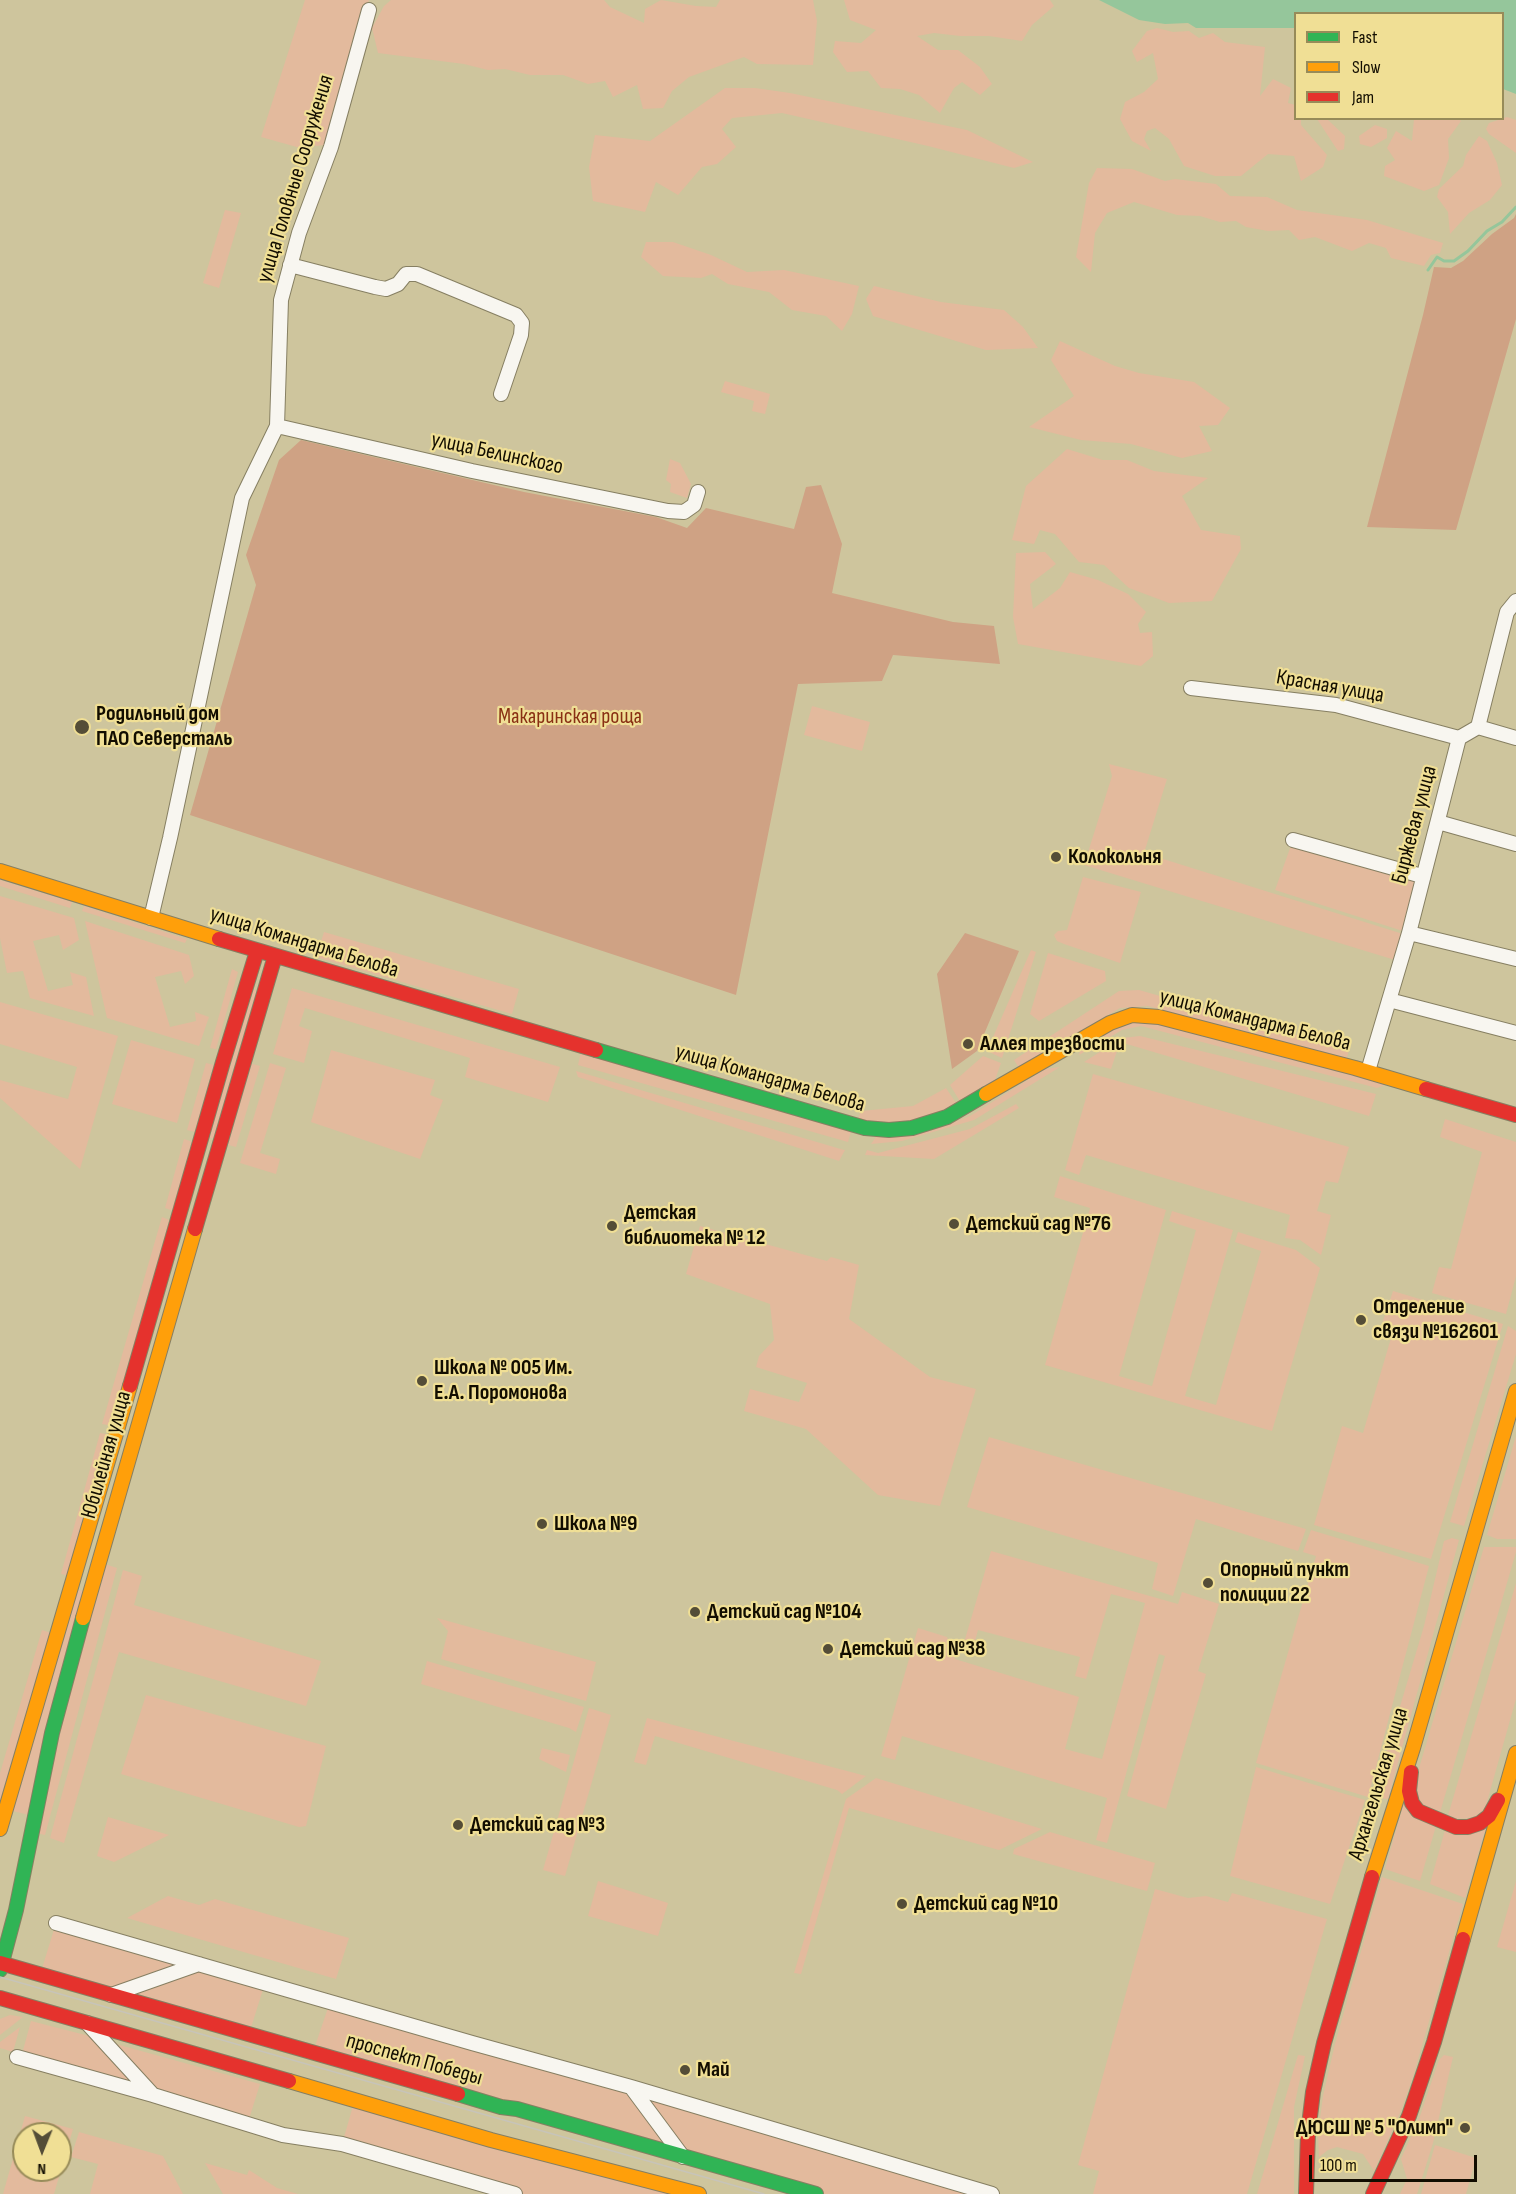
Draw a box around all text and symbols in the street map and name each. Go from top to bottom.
legend [1294,12,1504,120]
text: Fast [1352,27,1377,48]
text: Slow [1352,57,1381,78]
street label: улица Головные Сооружения [252,72,340,286]
text: Jam [1352,87,1374,108]
street label: улица Белинского [429,427,565,481]
street label: Красная улица [1274,665,1386,709]
place label: Родильный дом ПАО Северсталь [96,701,232,752]
park label: Макаринская роща [498,704,642,730]
marker: Родильный дом ПАО Северсталь [73,718,91,736]
street label: Биржевая улица [1387,763,1443,887]
place label: Колокольня [1068,844,1161,870]
marker: Колокольня [1049,850,1063,864]
street label: улица Командарма Белова [206,902,402,984]
street label: улица Командарма Белова [1157,984,1353,1058]
place label: Аллея трезвости [980,1031,1125,1057]
marker: Аллея трезвости [961,1037,975,1051]
street label: улица Командарма Белова [672,1039,868,1119]
place label: Детская библиотека № 12 [624,1200,765,1252]
place label: Детский сад №76 [966,1211,1111,1237]
marker: Детский сад №76 [947,1217,961,1231]
marker: Детская библиотека № 12 [605,1219,619,1233]
place label: Отделение связи №162601 [1373,1294,1498,1346]
marker: Отделение связи №162601 [1354,1313,1368,1327]
place label: Школа № 005 Им. Е.А. Поромонова [434,1355,573,1406]
marker: Школа № 005 Им. Е.А. Поромонова [415,1374,429,1388]
street label: Юбилейная улица [76,1388,138,1522]
place label: Школа №9 [554,1511,638,1537]
marker: Школа №9 [535,1517,549,1531]
place label: Опорный пункт полиции 22 [1220,1557,1349,1609]
marker: Опорный пункт полиции 22 [1201,1576,1215,1590]
place label: Детский сад №104 [707,1599,862,1625]
marker: Детский сад №104 [688,1605,702,1619]
place label: Детский сад №38 [840,1636,985,1662]
marker: Детский сад №38 [821,1642,835,1656]
street label: Архангельская улица [1343,1705,1415,1863]
place label: Детский сад №3 [470,1812,605,1838]
marker: Детский сад №3 [451,1818,465,1832]
place label: Детский сад №10 [914,1891,1058,1917]
marker: Детский сад №10 [895,1897,909,1911]
street label: проспект Победы [343,2028,485,2092]
place label: Май [697,2057,730,2083]
marker: Май [678,2063,692,2077]
place label: ДЮСШ № 5 "Олимп" [1296,2115,1453,2141]
marker: ДЮСШ № 5 "Олимп" [1458,2121,1472,2135]
north arrow [12,2122,72,2182]
scale bar [1312,2143,1480,2181]
text: 100 m [1320,2155,1357,2176]
text: N [37,2159,46,2178]

